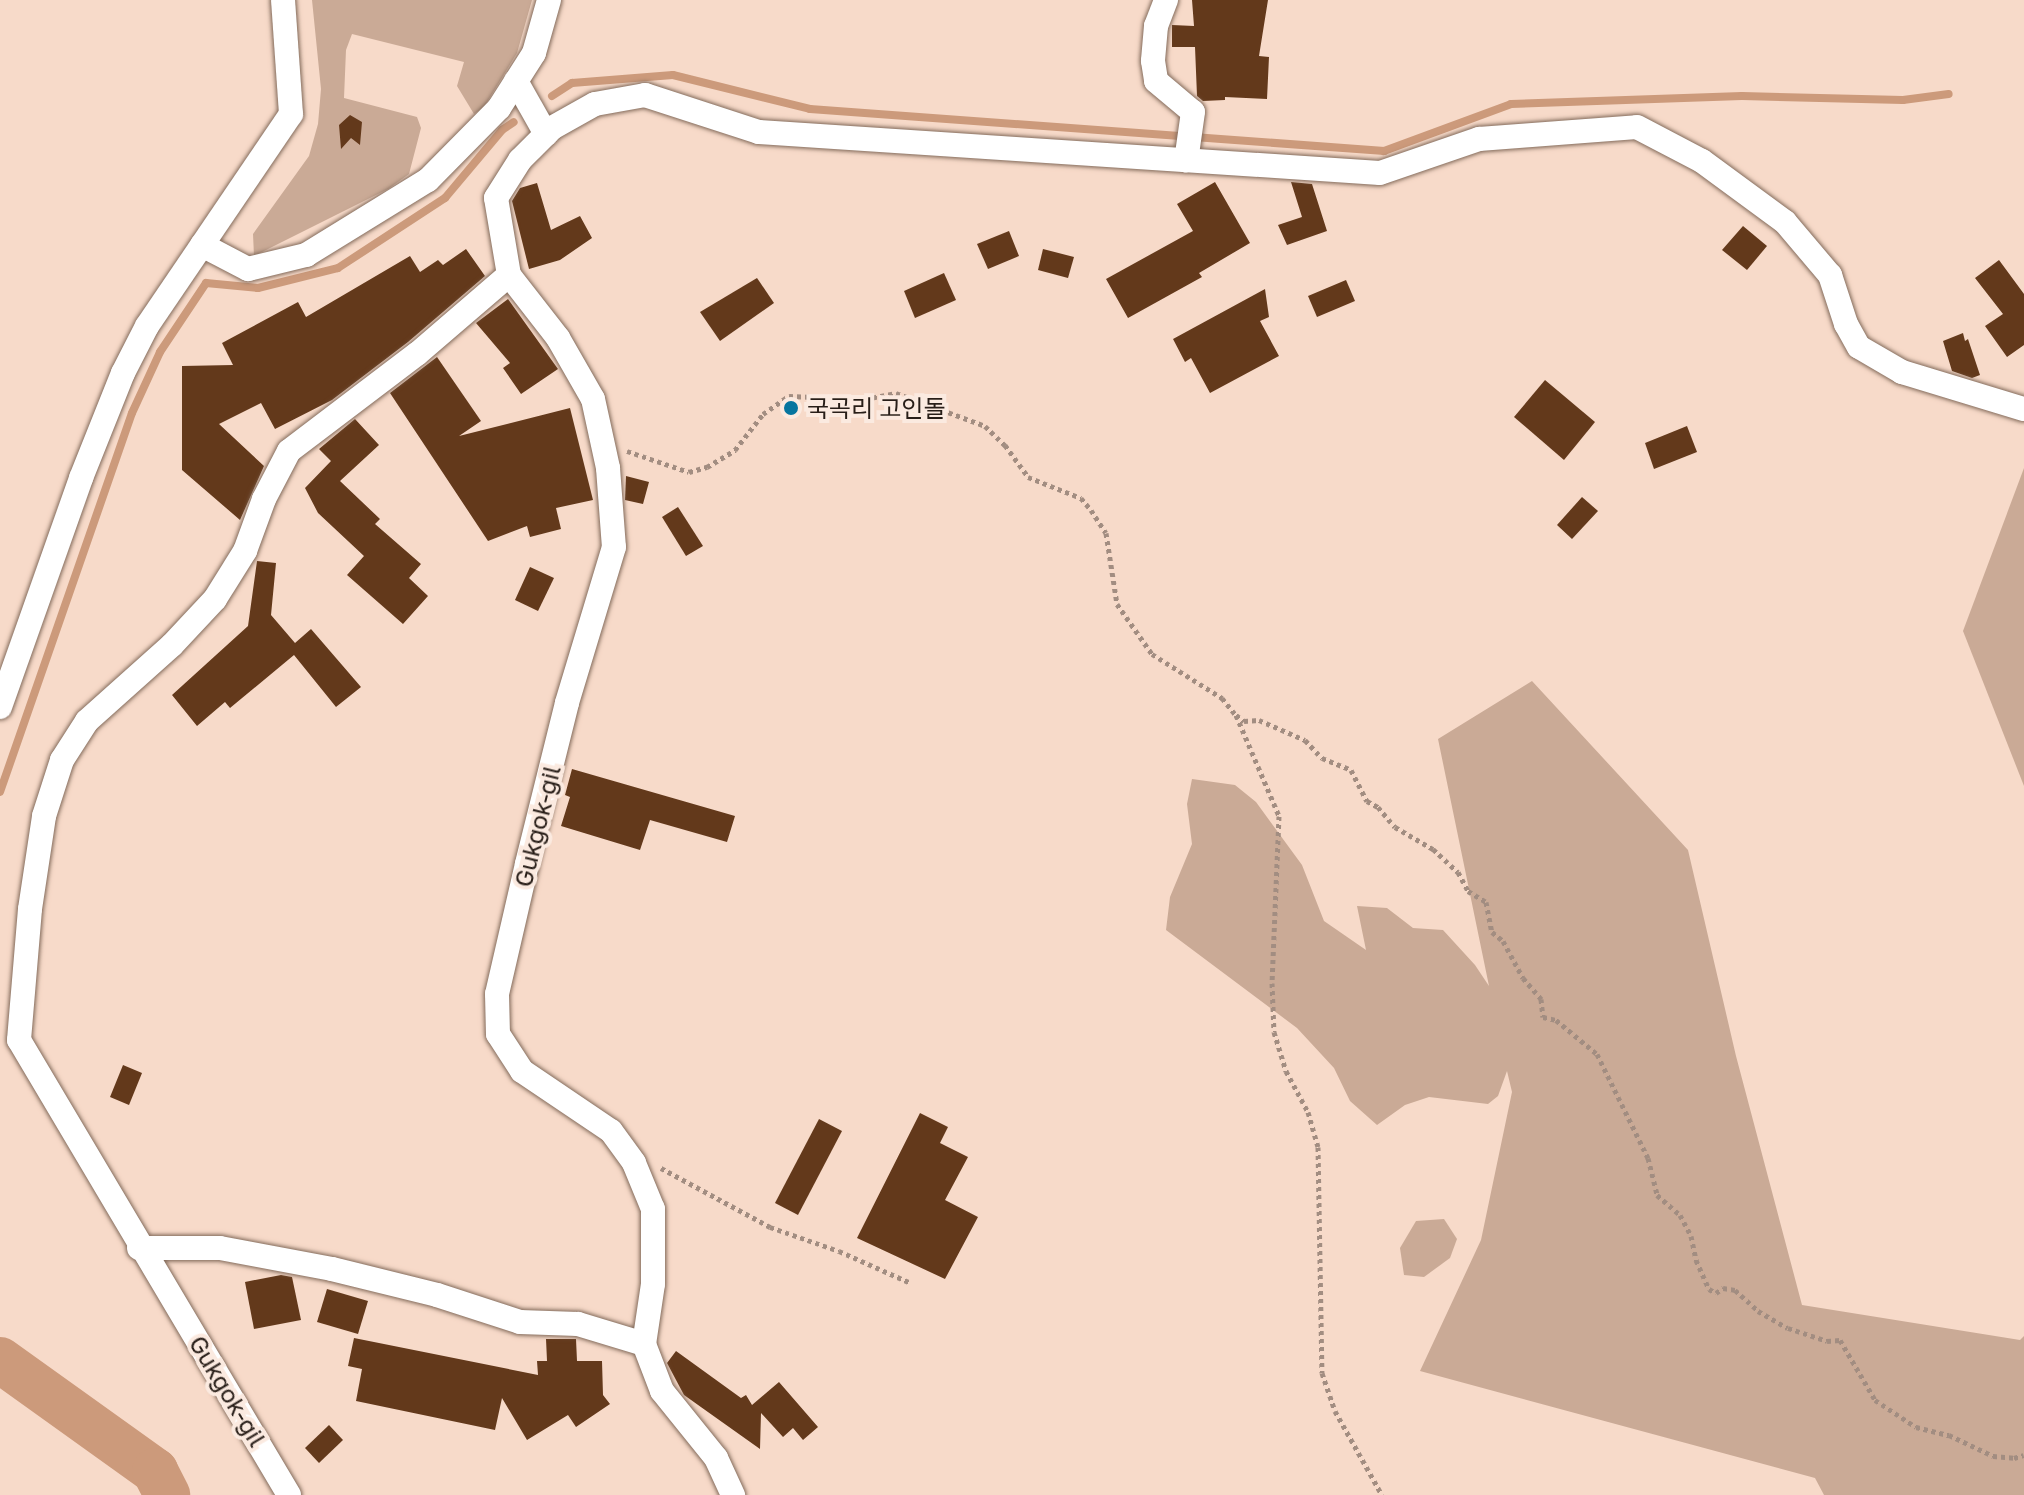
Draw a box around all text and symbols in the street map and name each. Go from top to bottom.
place label: 국곡리 고인돌 [807,394,945,422]
marker: 국곡리 고인돌 [782,399,800,417]
street label: Gukgok-gil [508,762,566,890]
street label: Gukgok-gil [184,1330,272,1452]

